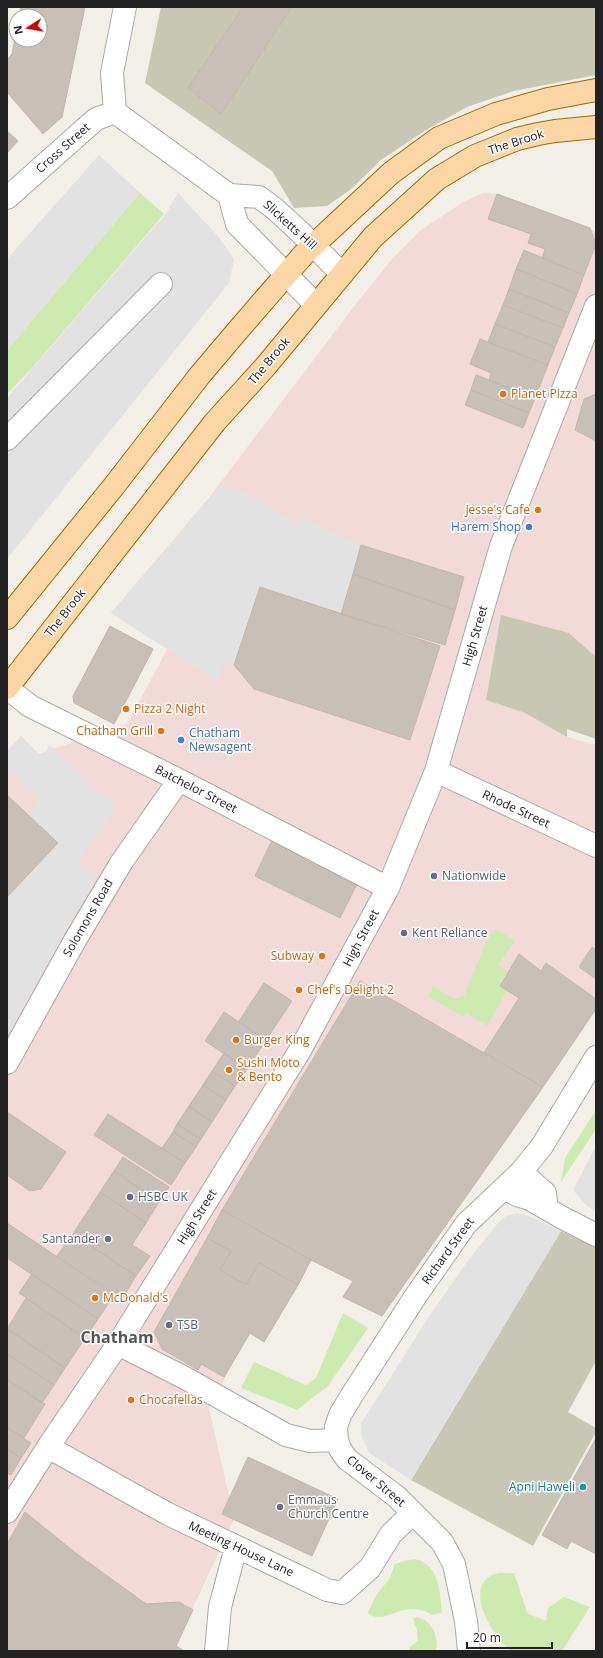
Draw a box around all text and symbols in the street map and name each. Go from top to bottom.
north arrow [8,8,48,48]
text: N [9,24,26,36]
street label: Cross Street [32,119,94,177]
street label: The Brook [486,124,546,158]
street label: Slicketts Hill [260,196,321,253]
street label: The Brook [244,333,294,388]
place label: Planet Pizza [511,385,578,402]
marker: Planet Pizza [498,389,508,399]
place label: Jesse's Cafe [464,501,530,518]
marker: Jesse's Cafe [533,505,543,515]
place label: Harem Shop [451,518,521,535]
marker: Harem Shop [524,522,534,532]
street label: The Brook [40,584,89,640]
street label: High Street [458,604,491,668]
place label: Pizza 2 Night [134,700,205,717]
marker: Pizza 2 Night [121,704,131,714]
place label: Chatham Grill [76,722,153,739]
place label: Chatham Newsagent [189,724,251,755]
marker: Chatham Grill [156,726,166,736]
marker: Chatham Newsagent [176,735,186,745]
street label: Batchelor Street [152,760,240,817]
street label: Rhode Street [480,785,553,832]
place label: Nationwide [442,867,506,884]
marker: Nationwide [429,871,439,881]
street label: Solomons Road [58,876,117,960]
street label: High Street [338,906,383,969]
place label: Kent Reliance [412,924,488,941]
marker: Kent Reliance [399,928,409,938]
place label: Subway [271,947,315,964]
marker: Subway [317,951,327,961]
place label: Chef's Delight 2 [307,981,394,998]
marker: Chef's Delight 2 [294,985,304,995]
place label: Burger King [244,1031,310,1048]
marker: Burger King [231,1035,241,1045]
place label: Sushi Moto & Bento [237,1054,300,1085]
marker: Sushi Moto & Bento [224,1065,234,1075]
street label: High Street [173,1186,220,1248]
place label: HSBC UK [138,1188,189,1205]
marker: HSBC UK [125,1192,135,1202]
street label: Richard Street [417,1214,478,1288]
place label: Santander [42,1230,100,1247]
marker: Santander [103,1234,113,1244]
place label: McDonald's [103,1289,168,1306]
marker: McDonald's [90,1293,100,1303]
place label: TSB [177,1316,198,1333]
marker: TSB [164,1320,174,1330]
district label: Chatham [80,1326,154,1348]
place label: Chocafellas [139,1391,203,1408]
marker: Chocafellas [126,1395,136,1405]
street label: Clover Street [343,1451,409,1510]
place label: Apni Haweli [509,1478,575,1495]
marker: Apni Haweli [578,1482,588,1492]
place label: Emmaus Church Centre [288,1491,369,1522]
marker: Emmaus Church Centre [275,1502,285,1512]
street label: Meeting House Lane [186,1517,297,1581]
scale bar [467,1624,552,1650]
text: 20 m [473,1629,501,1646]

